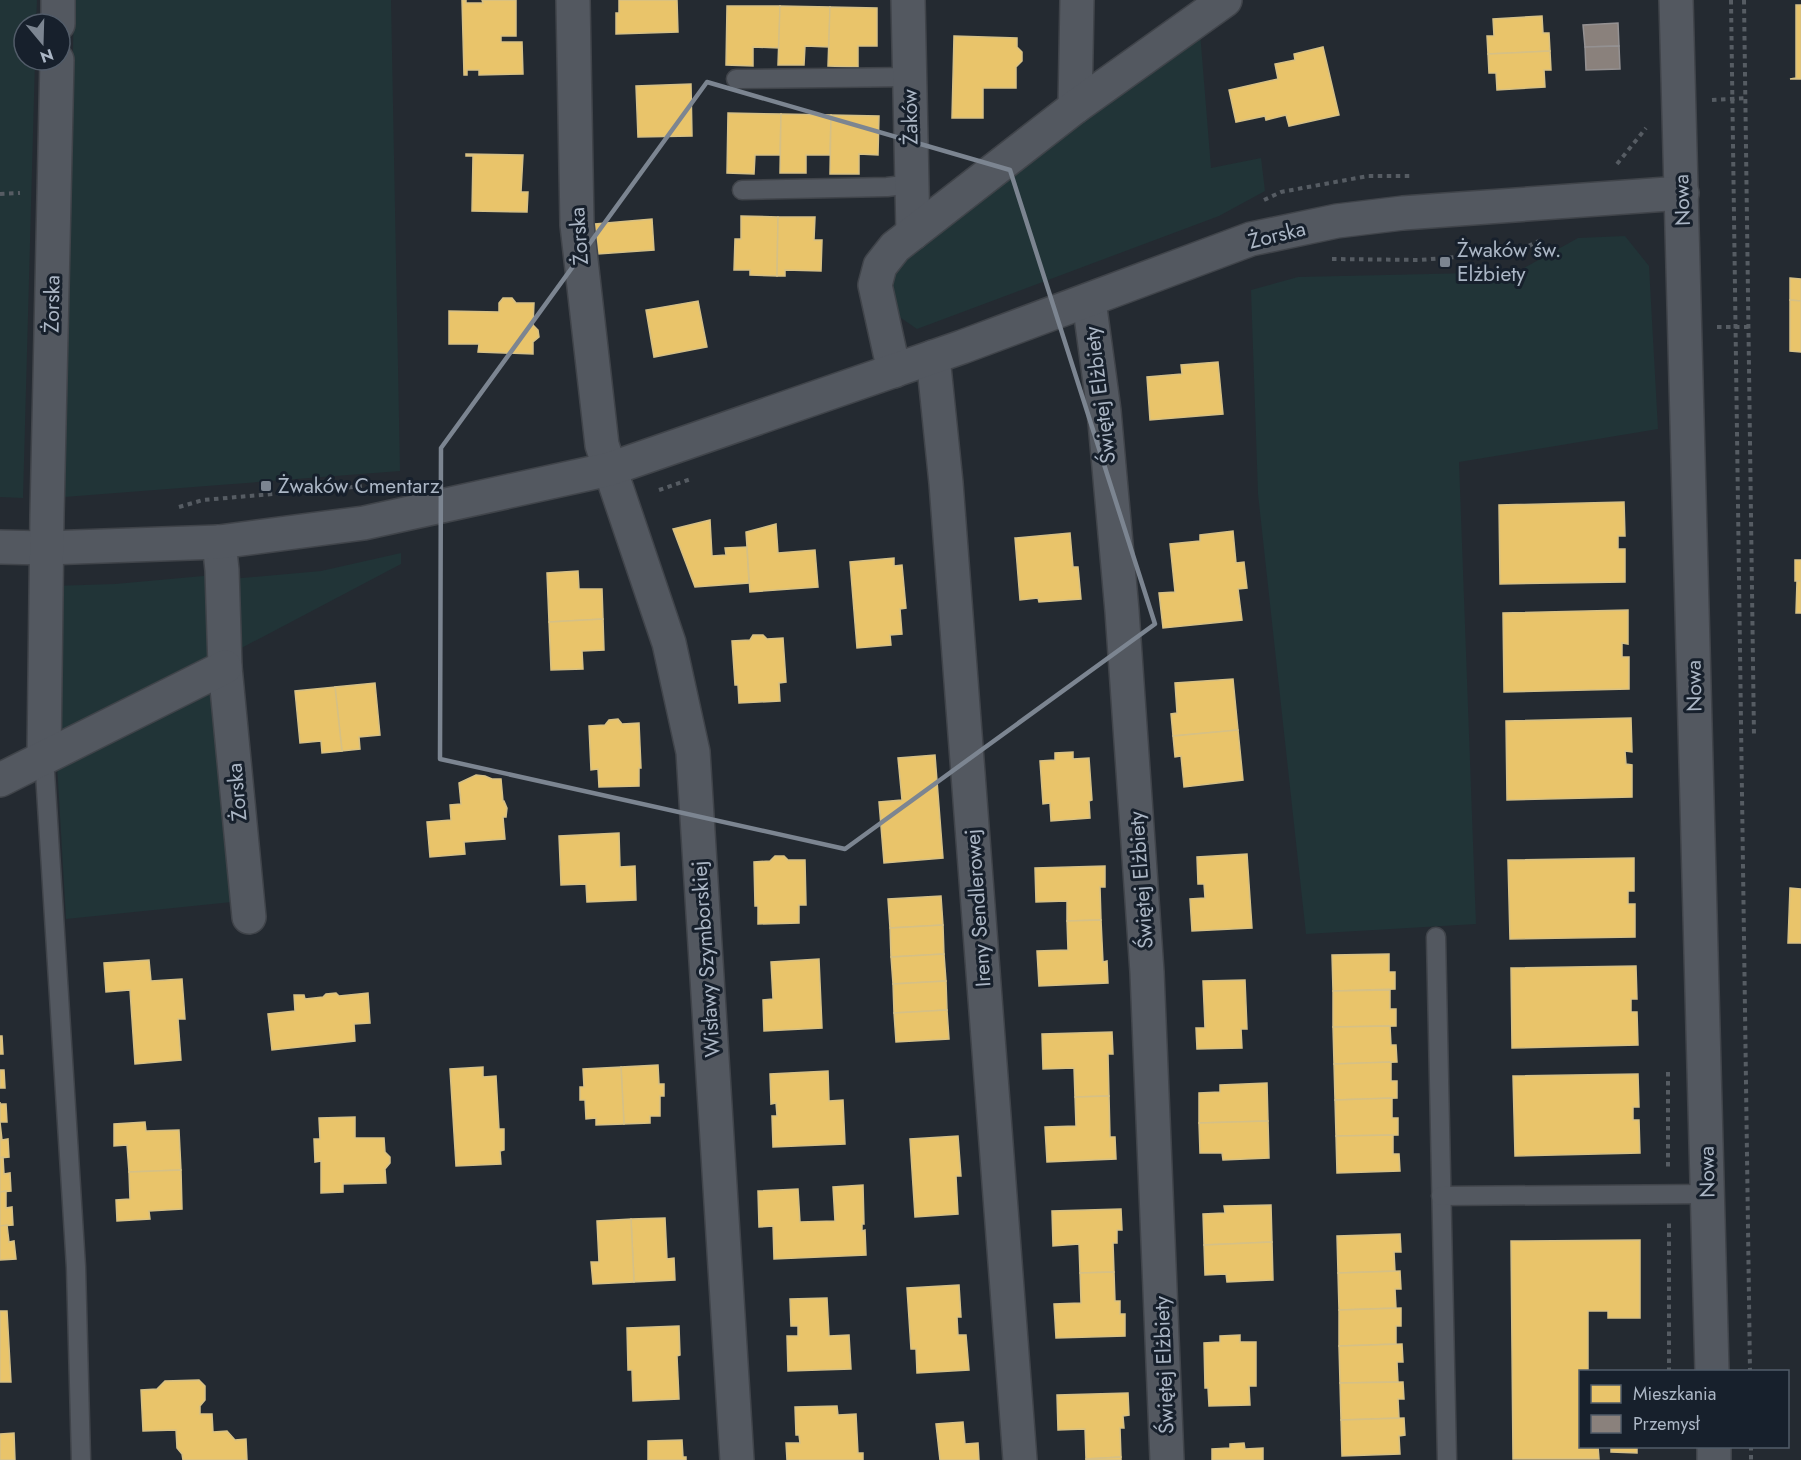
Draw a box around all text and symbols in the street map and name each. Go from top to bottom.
north arrow [12,12,72,72]
text: N [37,43,56,69]
street label: Żaków [895,88,925,145]
street label: Nowa [1666,174,1698,226]
street label: Żorska [562,206,596,266]
street label: Żorska [1245,213,1309,257]
place label: Żwaków św. Elżbiety [1457,235,1561,289]
marker: Żwaków św. Elżbiety [1438,255,1452,269]
street label: Żorska [36,275,68,333]
street label: Świętej Elżbiety [1077,324,1123,465]
place label: Żwaków Cmentarz [278,471,440,501]
marker: Żwaków Cmentarz [259,479,273,493]
street label: Nowa [1679,660,1709,712]
street label: Żorska [220,762,254,822]
street label: Świętej Elżbiety [1121,809,1161,950]
street label: Ireny Sendlerowej [958,828,998,988]
street label: Wisławy Szymborskiej [684,860,728,1058]
street label: Nowa [1692,1146,1722,1198]
street label: Świętej Elżbiety [1147,1295,1181,1435]
legend [1579,1370,1789,1448]
text: Mieszkania [1633,1381,1716,1407]
text: Przemysł [1633,1411,1701,1437]

